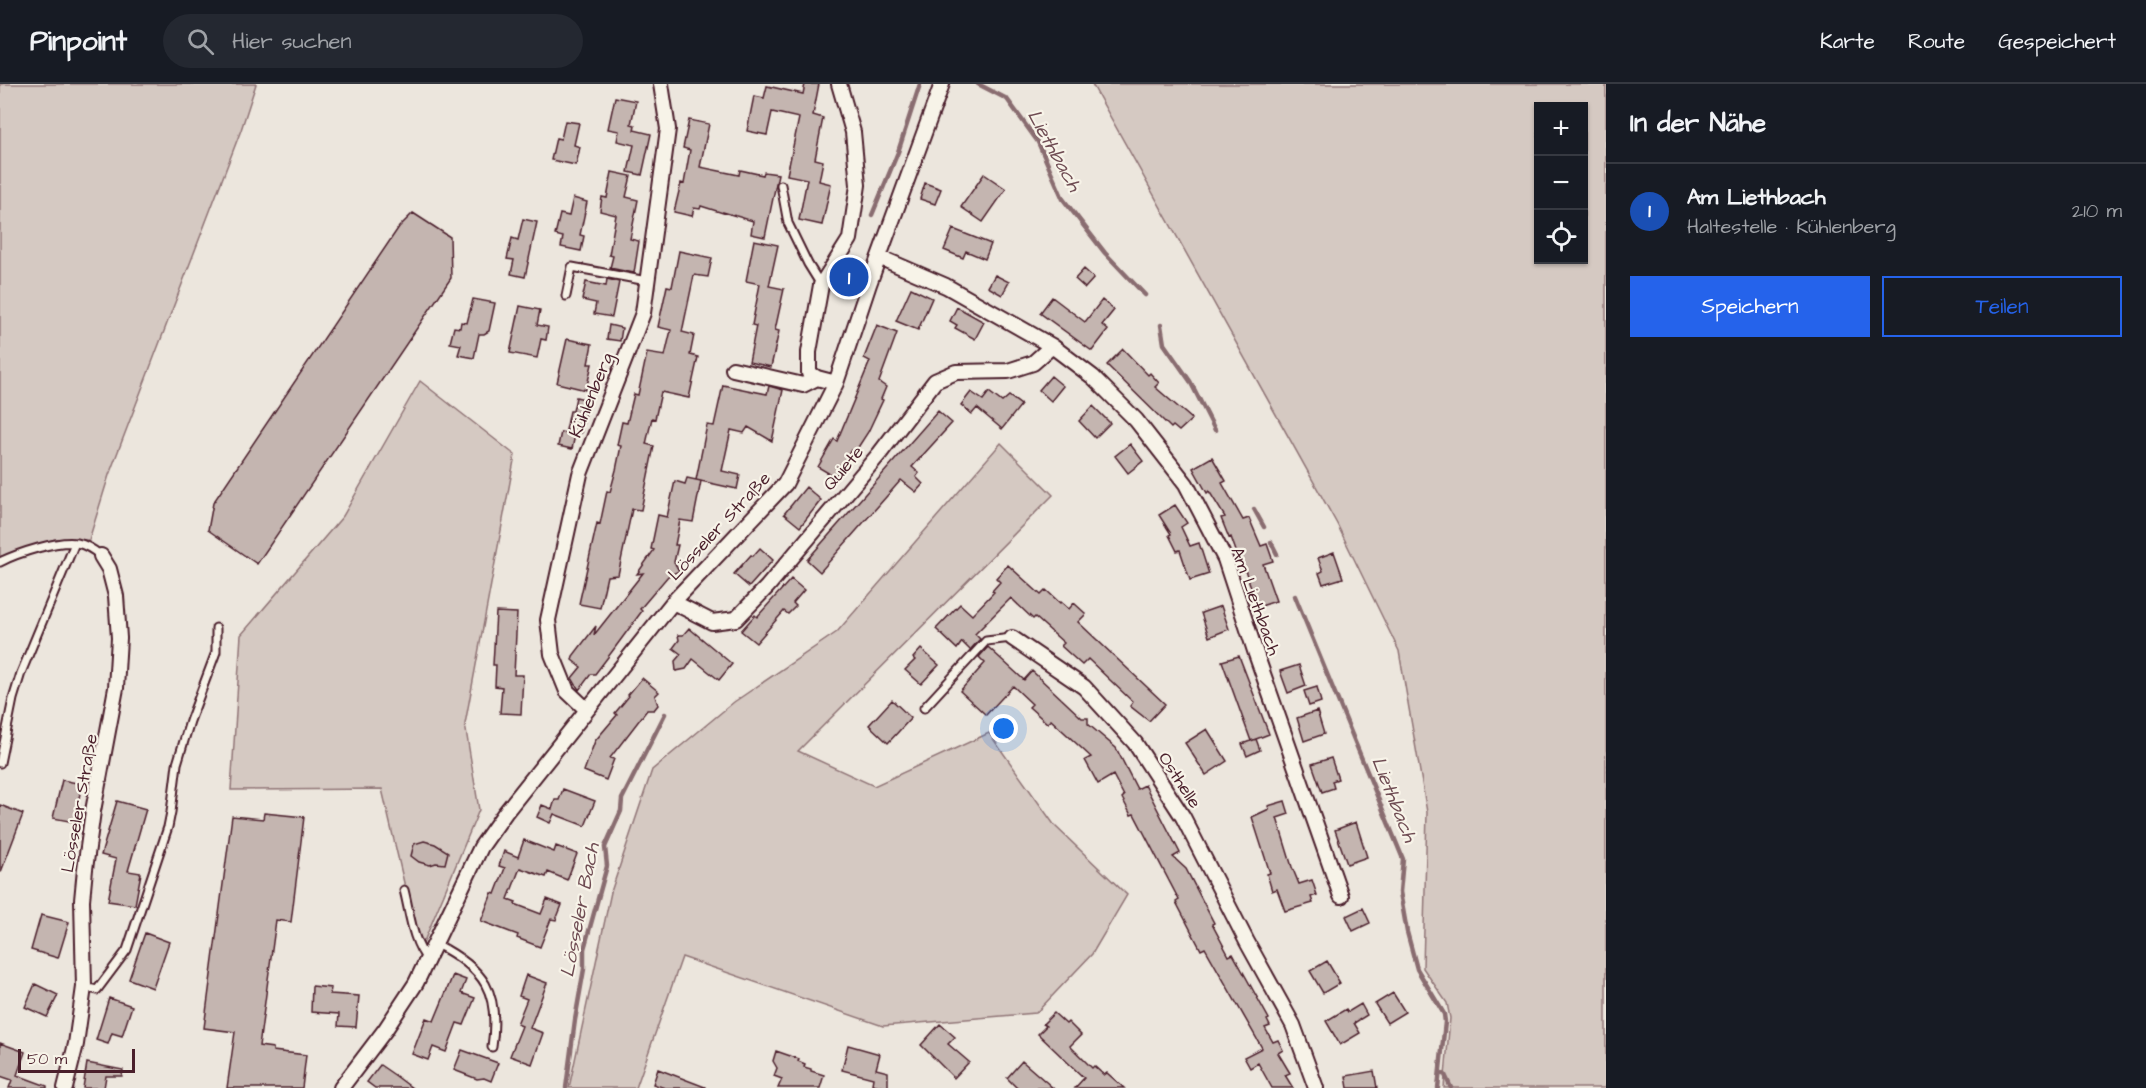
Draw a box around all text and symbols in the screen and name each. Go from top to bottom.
search box [163,14,583,68]
text: Pinpoint [30,22,127,61]
icon: search [184,25,217,58]
text: Hier suchen [232,26,351,57]
text: Karte [1820,27,1875,56]
text: Route [1908,27,1965,56]
text: Gespeichert [1998,27,2116,56]
map controls [1534,102,1588,264]
button: + [1534,102,1588,156]
water label: Liethbach [1020,104,1089,197]
text: In der Nähe [1630,105,1766,141]
button: − [1534,156,1588,210]
text: Am Liethbach [1687,182,1826,213]
text: 1 [1648,197,1651,225]
text: 210 m [2072,197,2122,225]
button: locate [1534,210,1588,264]
text: Haltestelle · Kühlenberg [1687,213,1896,241]
pin: 1 [830,254,868,300]
button: Speichern [1630,276,1870,337]
button: Teilen [1882,276,2122,337]
street label: Kühlenberg [563,349,621,442]
street label: Quiete [817,440,870,496]
street label: Lösseler Straße [662,466,777,586]
street label: Am Liethbach [1224,544,1287,659]
your location [989,714,1018,743]
street label: Lösseler Straße [55,731,104,874]
street label: Osthelle [1152,747,1207,813]
water label: Liethbach [1364,753,1424,847]
water label: Lösseler Bach [553,840,607,980]
scale bar [18,1046,135,1074]
text: 50 m [27,1048,67,1070]

